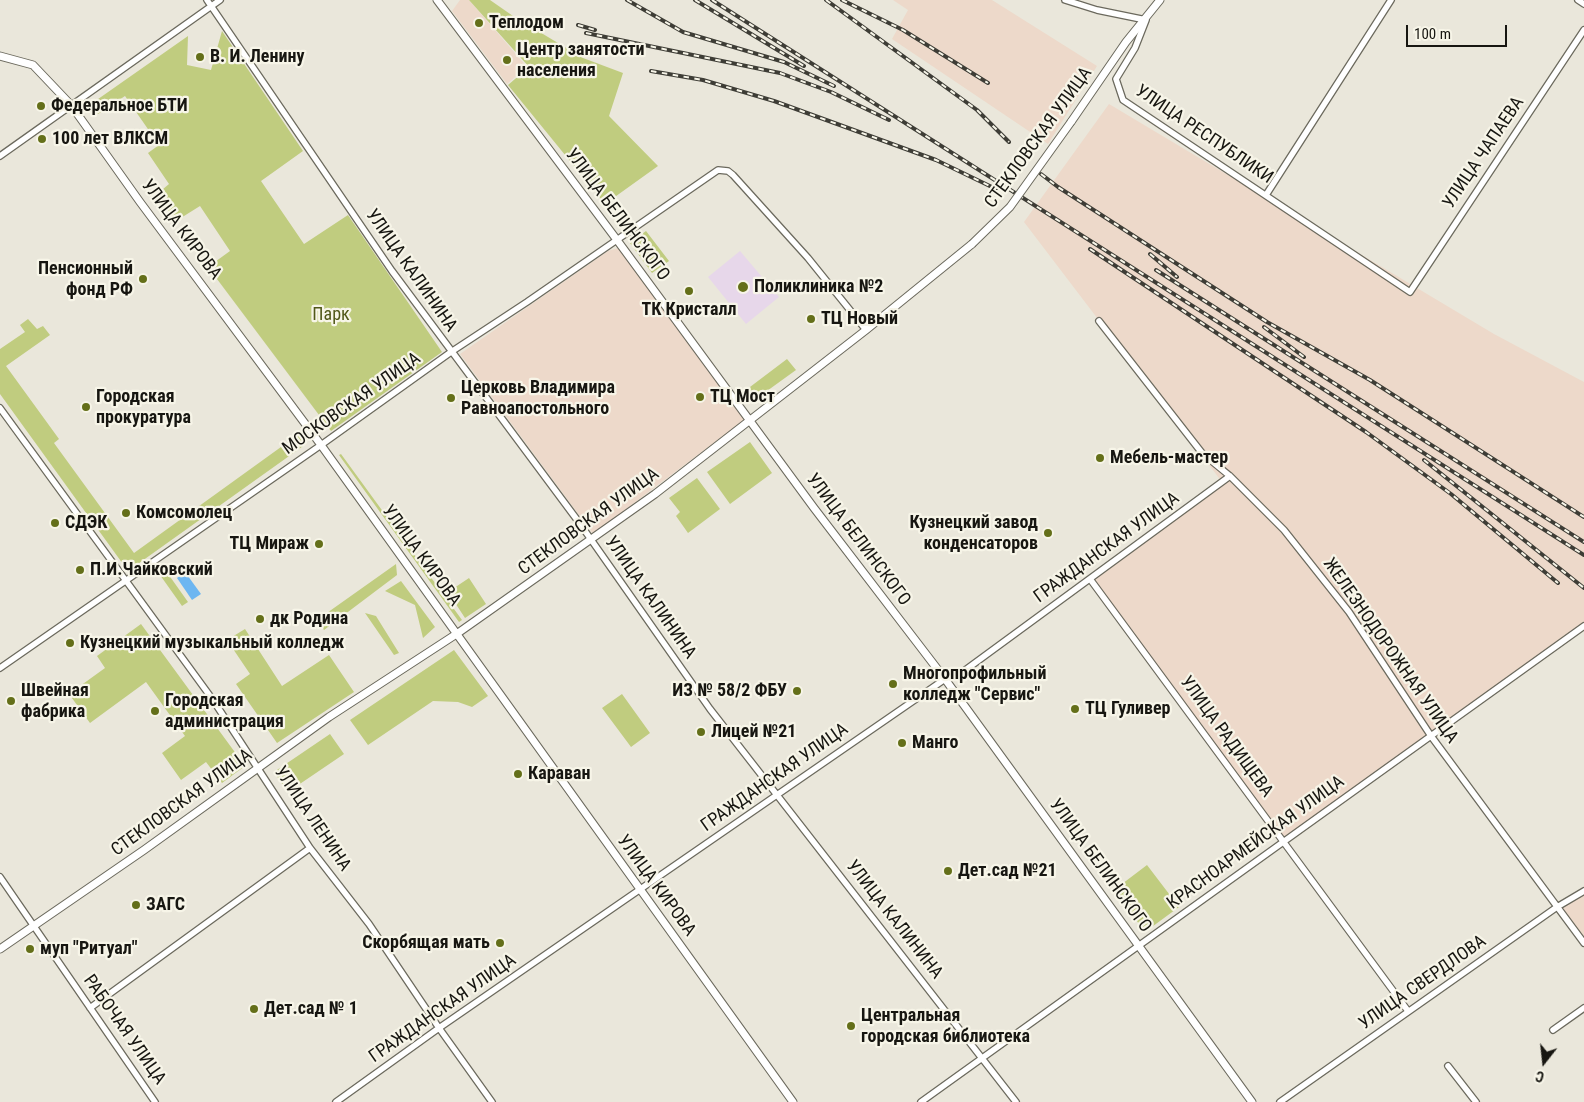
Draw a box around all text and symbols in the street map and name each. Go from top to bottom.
place label: Теплодом [489,12,564,34]
scale bar [1409,15,1510,47]
marker: Теплодом [473,17,485,29]
text: 100 m [1414,25,1451,43]
place label: Центр занятости населения [517,39,645,82]
place label: В. И. Ленину [210,46,304,68]
marker: В. И. Ленину [194,51,206,63]
marker: Центр занятости населения [501,54,513,66]
street label: СТЕКЛОВСКАЯ УЛИЦА [981,63,1097,213]
street label: УЛИЦА РЕСПУБЛИКИ [1131,81,1277,189]
street label: УЛИЦА ЧАПАЕВА [1439,93,1529,213]
place label: Федеральное БТИ [51,95,188,117]
marker: Федеральное БТИ [35,100,47,112]
place label: 100 лет ВЛКСМ [52,128,168,150]
marker: 100 лет ВЛКСМ [36,133,48,145]
street label: УЛИЦА БЕЛИНСКОГО [560,145,674,285]
street label: УЛИЦА КИРОВА [136,176,226,284]
street label: УЛИЦА КАЛИНИНА [361,206,461,336]
place label: Пенсионный фонд РФ [38,258,133,300]
marker: Пенсионный фонд РФ [137,273,149,285]
place label: Поликлиника №2 [754,276,883,298]
marker: Поликлиника №2 [736,280,750,294]
marker: ТК Кристалл [683,285,695,297]
place label: ТК Кристалл [642,299,736,321]
park label: Парк [312,304,350,326]
place label: ТЦ Новый [821,308,898,330]
marker: ТЦ Новый [805,313,817,325]
street label: МОСКОВСКАЯ УЛИЦА [279,348,425,460]
place label: Церковь Владимира Равноапостольного [461,377,615,419]
place label: Городская прокуратура [96,386,191,428]
place label: ТЦ Мост [710,386,775,408]
marker: ТЦ Мост [694,391,706,403]
marker: Церковь Владимира Равноапостольного [445,392,457,404]
marker: Городская прокуратура [80,401,92,413]
place label: Мебель-мастер [1110,447,1228,469]
marker: Мебель-мастер [1094,452,1106,464]
street label: СТЕКЛОВСКАЯ УЛИЦА [514,464,664,580]
street label: УЛИЦА БЕЛИНСКОГО [801,470,915,610]
street label: ГРАЖДАНСКАЯ УЛИЦА [1030,488,1184,608]
street label: УЛИЦА КИРОВА [377,501,465,611]
place label: Комсомолец [136,502,232,524]
marker: Комсомолец [120,507,132,519]
place label: СДЭК [65,512,107,534]
place label: Кузнецкий завод конденсаторов [909,512,1038,554]
marker: СДЭК [49,517,61,529]
marker: Кузнецкий завод конденсаторов [1042,527,1054,539]
place label: ТЦ Мираж [230,533,309,555]
street label: УЛИЦА КАЛИНИНА [600,533,700,663]
marker: ТЦ Мираж [313,538,325,550]
street label: ЖЕЛЕЗНОДОРОЖНАЯ УЛИЦА [1318,554,1462,748]
place label: П.И.Чайковский [90,559,213,581]
marker: П.И.Чайковский [74,564,86,576]
place label: дк Родина [270,608,348,630]
marker: дк Родина [254,613,266,625]
place label: Кузнецкий музыкальный колледж [80,632,344,654]
marker: Кузнецкий музыкальный колледж [64,637,76,649]
place label: Многопрофильный колледж "Сервис" [903,663,1046,706]
street label: УЛИЦА РАДИЩЕВА [1175,672,1277,802]
marker: Многопрофильный колледж "Сервис" [887,678,899,690]
place label: Швейная фабрика [21,680,89,722]
place label: ИЗ № 58/2 ФБУ [672,680,787,702]
marker: ИЗ № 58/2 ФБУ [791,685,803,697]
place label: Городская администрация [165,690,284,732]
marker: Швейная фабрика [5,695,17,707]
place label: ТЦ Гуливер [1085,698,1170,720]
marker: ТЦ Гуливер [1069,703,1081,715]
marker: Городская администрация [149,705,161,717]
street label: ГРАЖДАНСКАЯ УЛИЦА [697,719,853,837]
place label: Лицей №21 [711,721,796,743]
marker: Лицей №21 [695,726,707,738]
place label: Манго [912,732,959,754]
marker: Манго [896,737,908,749]
street label: СТЕКЛОВСКАЯ УЛИЦА [107,745,257,861]
street label: УЛИЦА ЛЕНИНА [269,762,355,876]
place label: Караван [528,763,590,785]
marker: Караван [512,768,524,780]
street label: КРАСНОАРМЕЙСКАЯ УЛИЦА [1163,771,1349,915]
street label: УЛИЦА БЕЛИНСКОГО [1044,795,1156,937]
street label: УЛИЦА КИРОВА [612,831,700,941]
street label: УЛИЦА КАЛИНИНА [841,856,947,984]
place label: Дет.сад №21 [958,860,1057,882]
marker: Дет.сад №21 [942,865,954,877]
place label: ЗАГС [146,894,185,916]
marker: ЗАГС [130,899,142,911]
street label: УЛИЦА СВЕРДЛОВА [1355,931,1491,1035]
place label: Скорбящая мать [362,932,490,954]
marker: Скорбящая мать [494,937,506,949]
place label: муп "Ритуал" [40,938,138,960]
marker: муп "Ритуал" [24,943,36,955]
street label: ГРАЖДАНСКАЯ УЛИЦА [365,950,521,1068]
street label: РАБОЧАЯ УЛИЦА [78,971,170,1089]
place label: Дет.сад № 1 [264,998,358,1020]
marker: Дет.сад № 1 [248,1003,260,1015]
place label: Центральная городская библиотека [861,1005,1030,1048]
marker: Центральная городская библиотека [845,1020,857,1032]
north arrow [1519,1037,1569,1087]
text: С [1534,1068,1546,1085]

